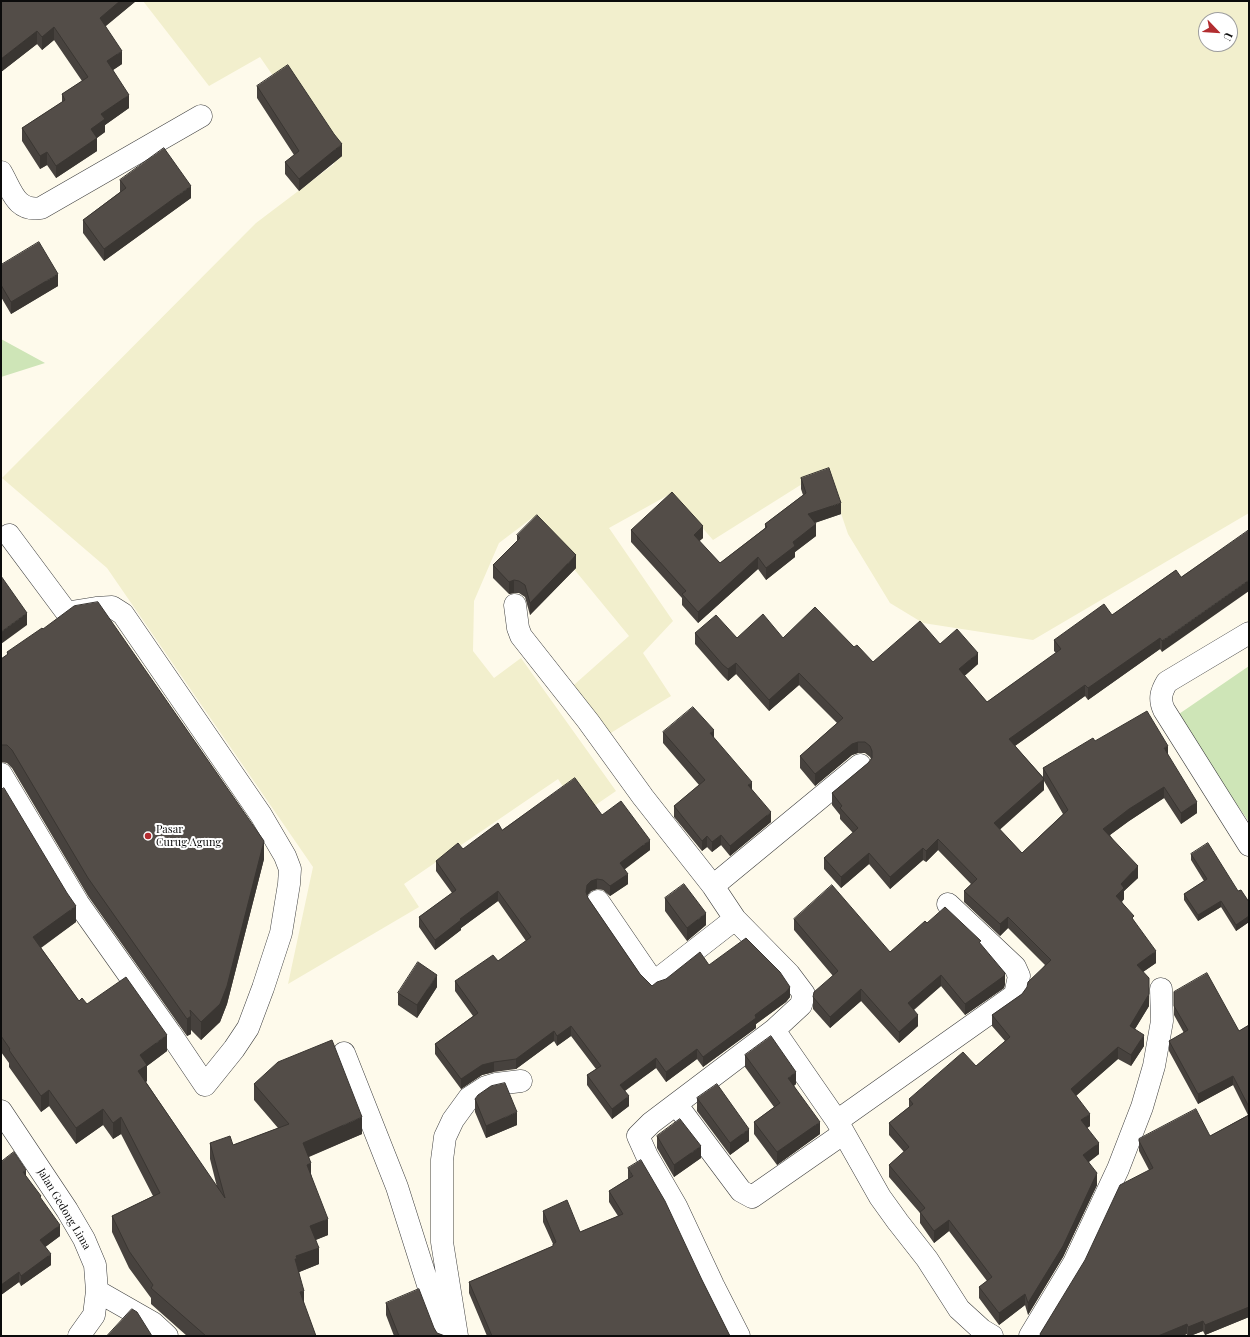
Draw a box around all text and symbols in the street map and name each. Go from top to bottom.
north arrow [1198,12,1238,52]
text: U [1220,30,1237,43]
place label: Pasar Curug Agung [156,823,221,849]
marker: Pasar Curug Agung [143,831,153,841]
street label: Jalan Gedong Lima [35,1166,93,1252]

